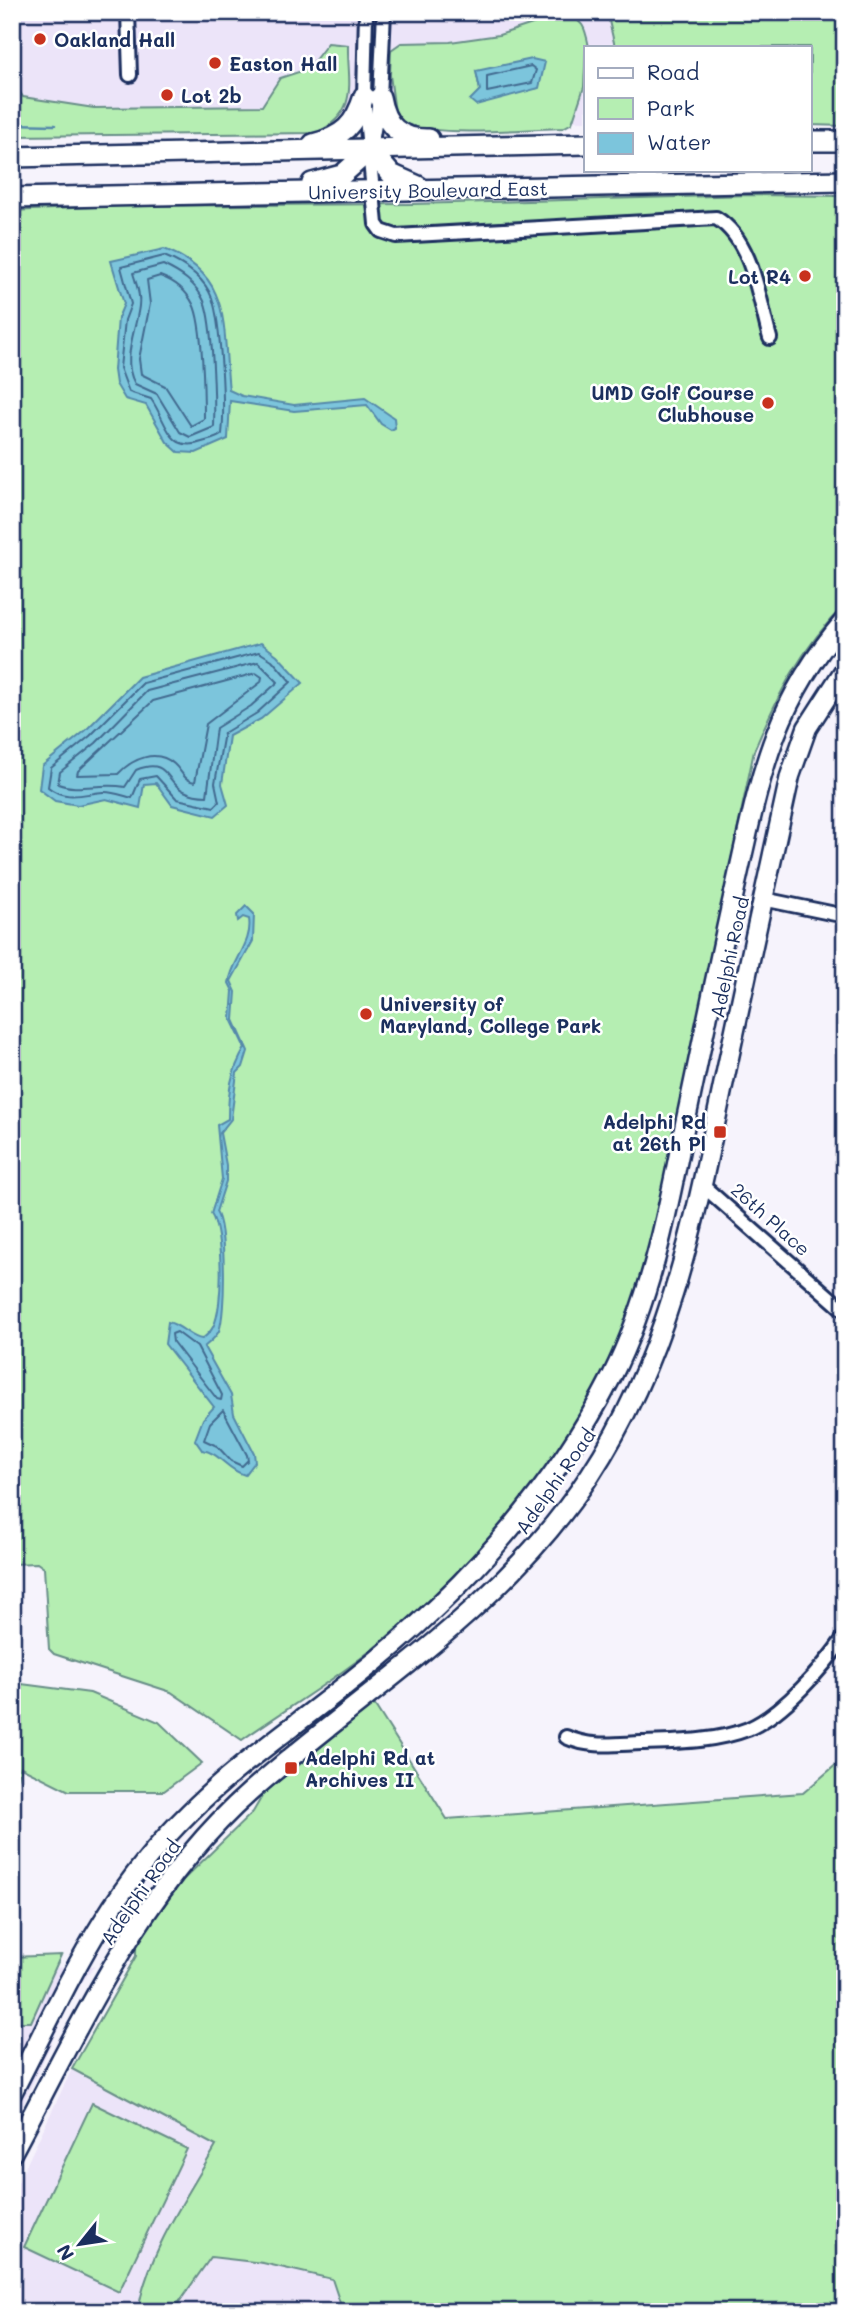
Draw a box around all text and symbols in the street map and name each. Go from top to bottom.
place label: Oakland Hall [54,27,175,52]
marker: Oakland Hall [32,31,48,47]
legend [584,46,812,172]
place label: Easton Hall [229,51,337,76]
marker: Easton Hall [207,55,223,71]
text: Road [647,58,699,85]
place label: Lot 2b [181,83,242,108]
marker: Lot 2b [159,87,175,103]
text: Park [647,94,695,121]
text: Water [647,128,711,155]
street label: University Boulevard East [308,175,548,205]
place label: Lot R4 [728,264,791,289]
marker: Lot R4 [797,268,813,284]
place label: UMD Golf Course Clubhouse [591,380,754,427]
marker: UMD Golf Course Clubhouse [760,395,776,411]
street label: Adelphi Road [704,894,754,1020]
place label: University of Maryland, College Park [380,991,601,1038]
marker: University of Maryland, College Park [358,1006,374,1022]
place label: Adelphi Rd at 26th Pl [603,1109,706,1156]
marker: Adelphi Rd at 26th Pl [712,1124,728,1140]
street label: 26th Place [726,1177,816,1261]
street label: Adelphi Road [509,1423,601,1539]
place label: Adelphi Rd at Archives II [305,1745,435,1792]
marker: Adelphi Rd at Archives II [283,1760,299,1776]
street label: Adelphi Road [94,1834,186,1950]
north arrow [46,2208,116,2278]
text: N [50,2240,79,2265]

